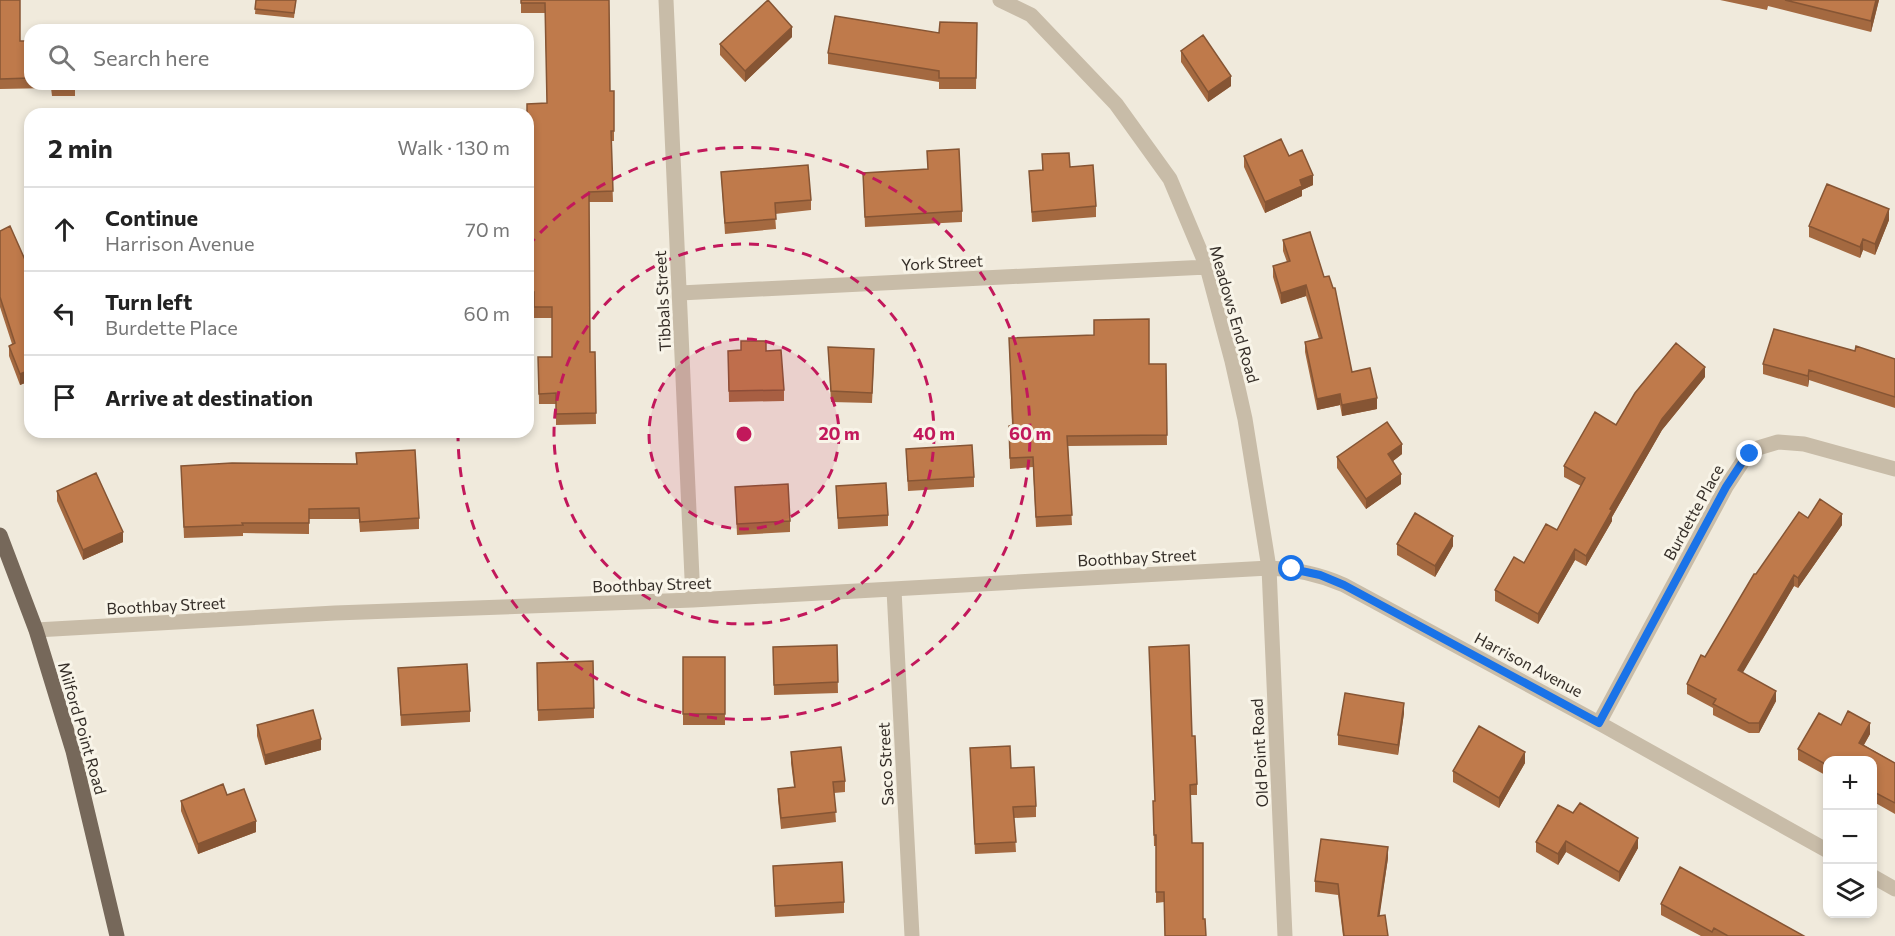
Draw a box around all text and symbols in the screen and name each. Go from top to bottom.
search box [24,24,534,90]
icon: search [45,41,78,74]
text: Search here [93,44,209,71]
text: 2 min [48,132,113,163]
text: Walk · 130 m [398,135,510,159]
text: Continue [105,204,198,231]
icon: ahead [48,213,81,246]
text: 70 m [465,217,510,241]
text: Harrison Avenue [105,231,255,255]
street label: Meadows End Road [1206,243,1264,385]
street label: Tibbals Street [650,249,674,352]
street label: York Street [901,250,984,274]
text: Turn left [105,288,192,315]
icon: left [48,297,81,330]
text: 60 m [464,301,510,325]
text: Burdette Place [105,315,238,339]
icon: arrive [48,381,81,414]
text: Arrive at destination [105,384,313,411]
text: 20 m [818,422,860,444]
text: 40 m [913,422,955,444]
text: 60 m [1009,422,1051,444]
centre of rings [734,424,754,444]
route end [1736,440,1762,466]
street label: Burdette Place [1659,461,1727,563]
street label: Boothbay Street [1077,544,1197,570]
route start [1278,555,1304,581]
street label: Boothbay Street [592,572,712,596]
street label: Boothbay Street [106,592,226,618]
street label: Harrison Avenue [1472,628,1586,700]
street label: Milford Point Road [55,660,111,796]
street label: Old Point Road [1247,698,1271,808]
street label: Saco Street [873,721,897,806]
map controls [1823,756,1877,918]
button: + [1823,756,1877,810]
button: − [1823,810,1877,864]
button: layers [1823,864,1877,918]

